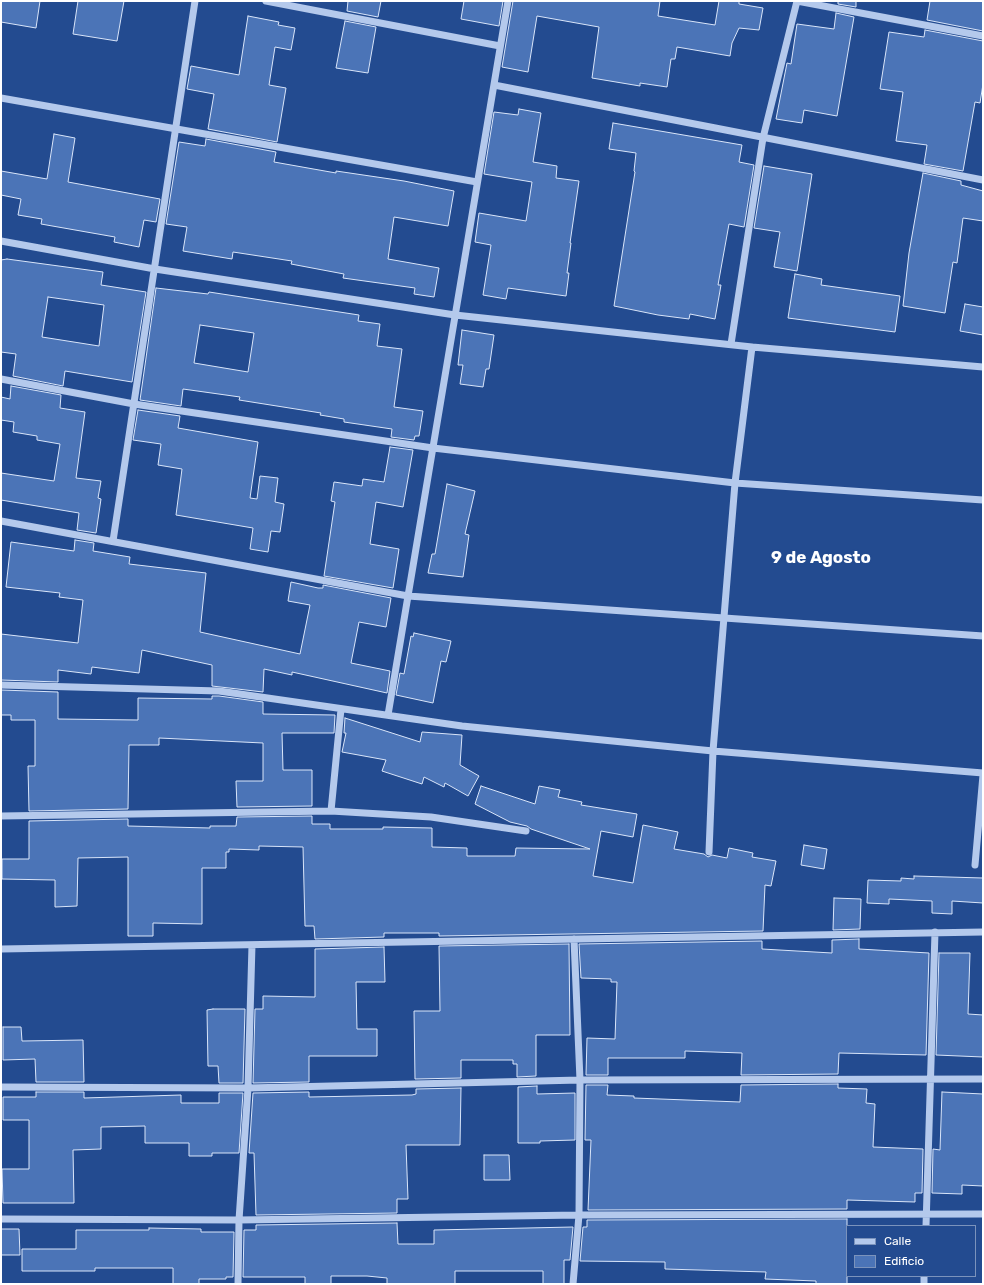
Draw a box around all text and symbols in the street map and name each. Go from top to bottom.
district label: 9 de Agosto [771,548,871,568]
legend [846,1225,976,1277]
text: Calle [884,1234,911,1248]
text: Edificio [884,1254,924,1268]

